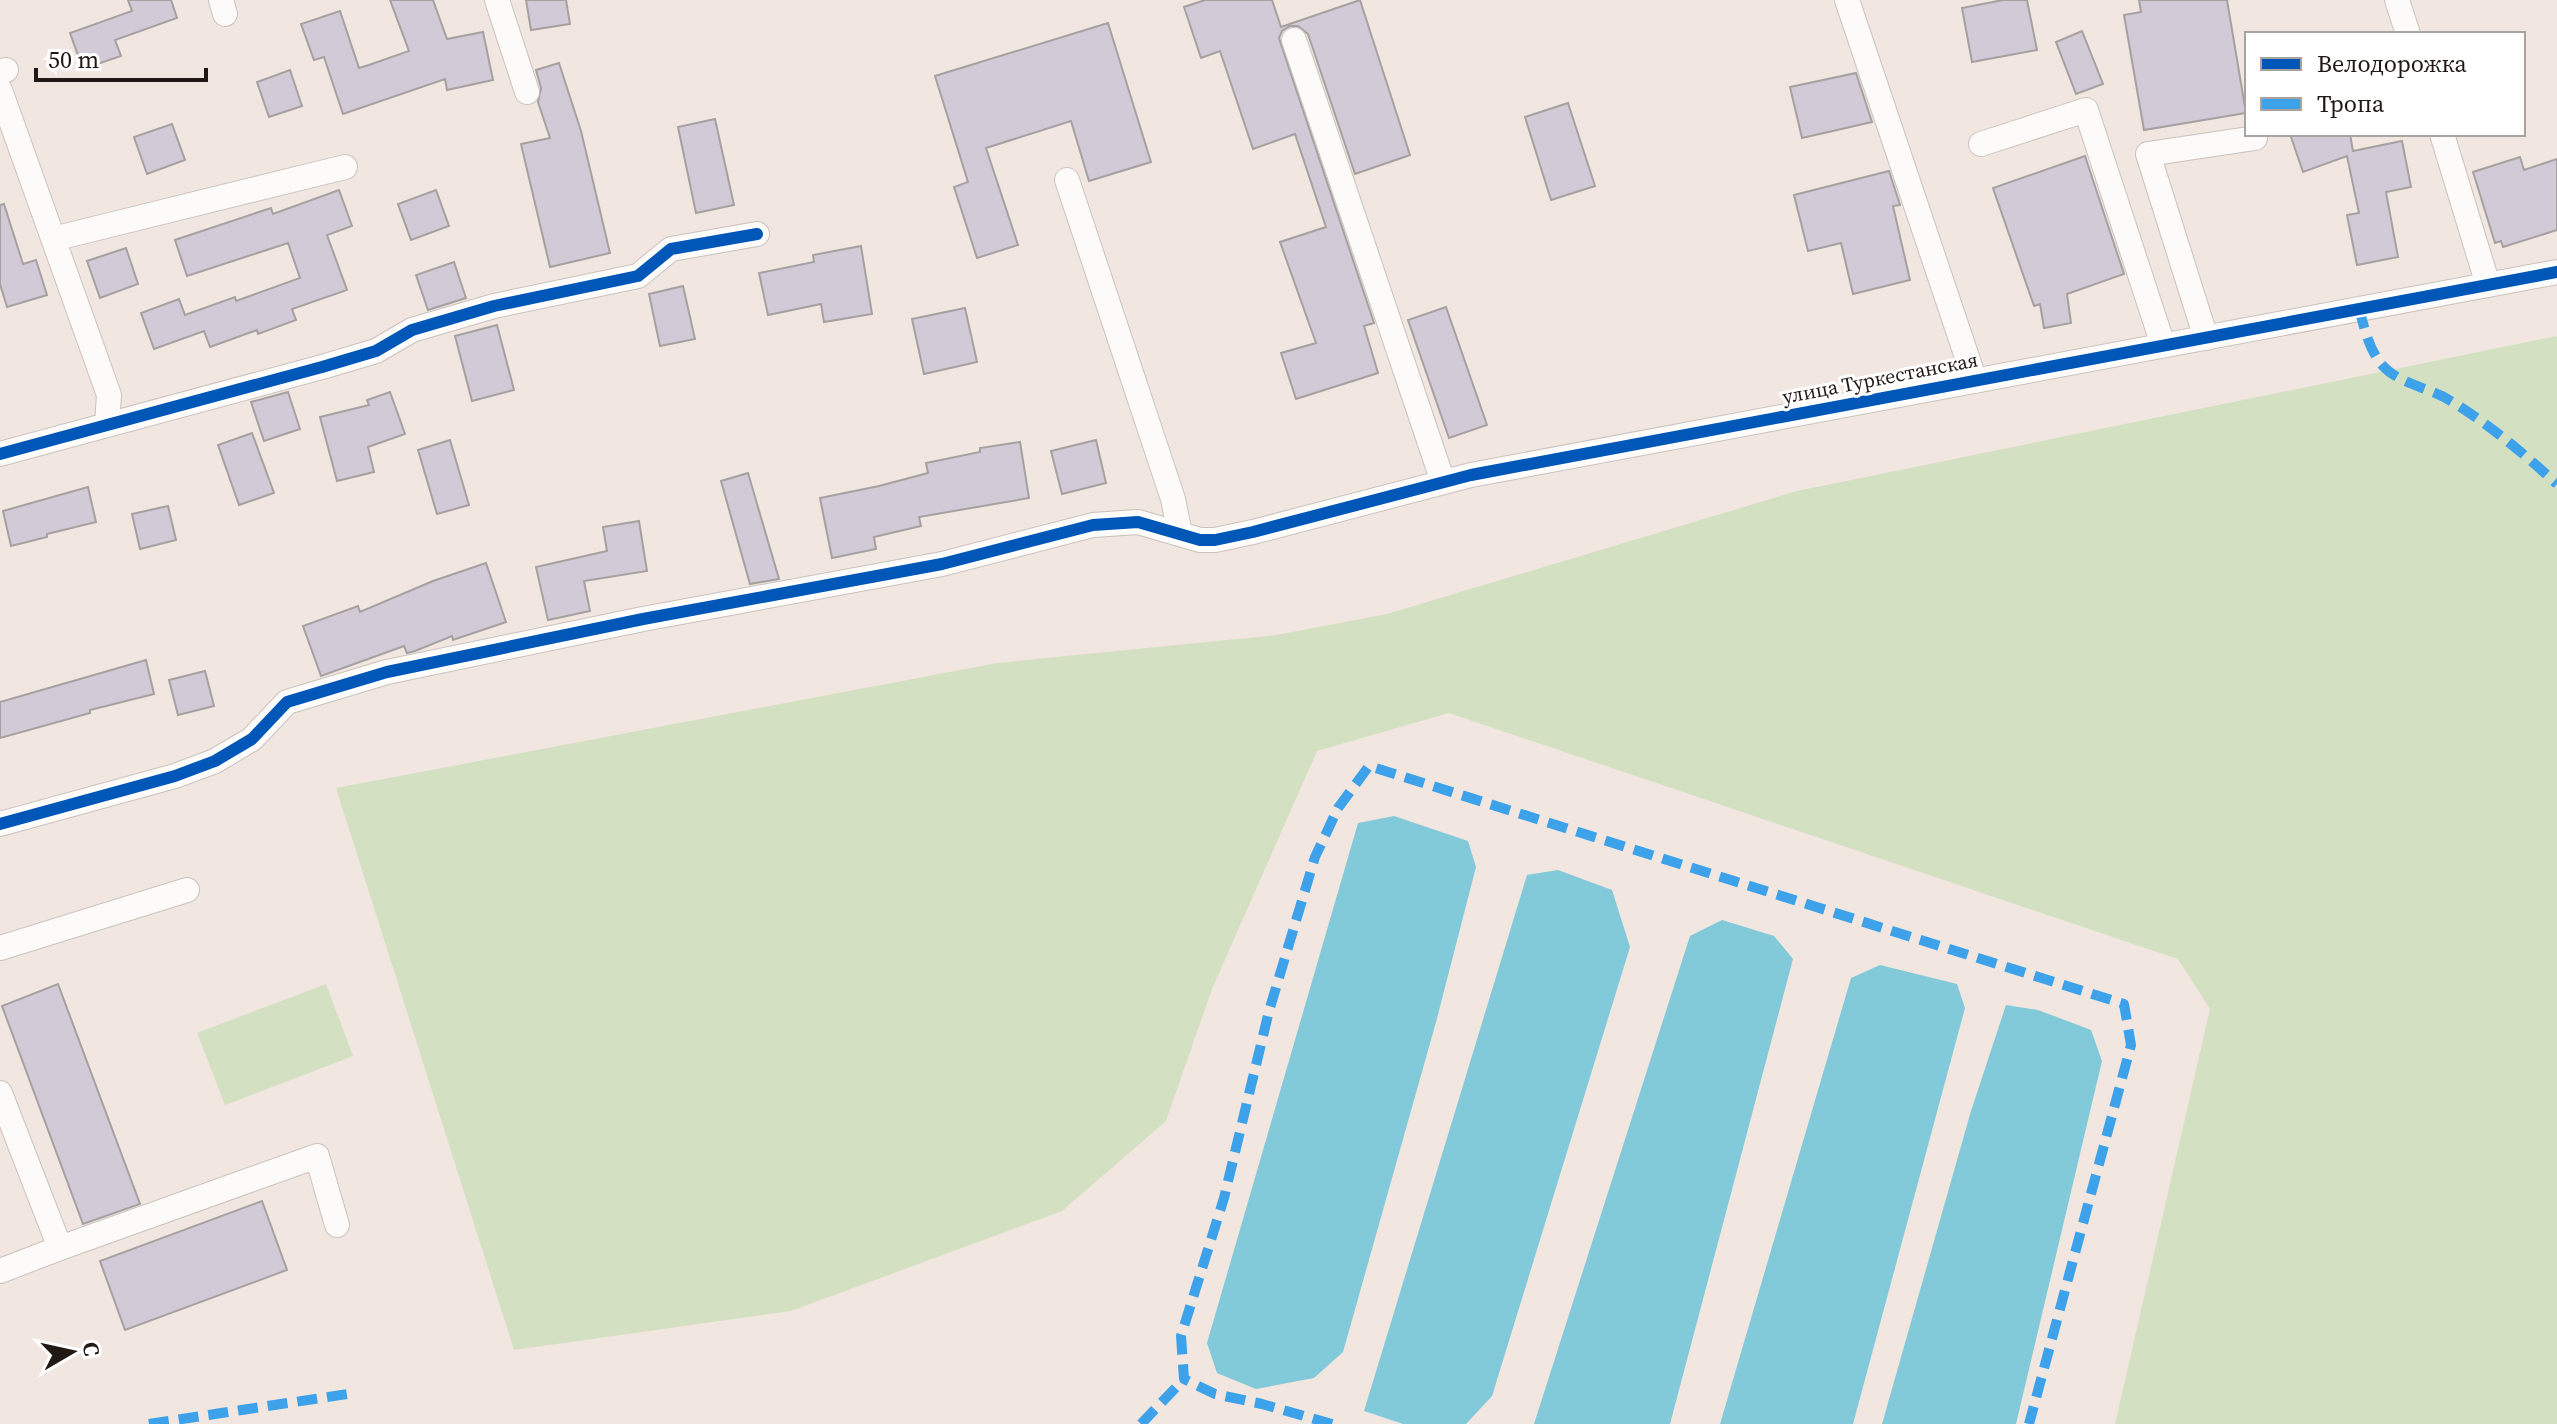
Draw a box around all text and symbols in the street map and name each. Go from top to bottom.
scale bar [36,32,206,82]
legend [2245,32,2525,136]
text: 50 m [48,43,99,76]
text: Велодорожка [2317,47,2468,80]
text: Тропа [2317,87,2385,120]
street label: улица Туркестанская [1780,345,1980,411]
north arrow [32,1312,112,1392]
text: С [76,1340,108,1358]

